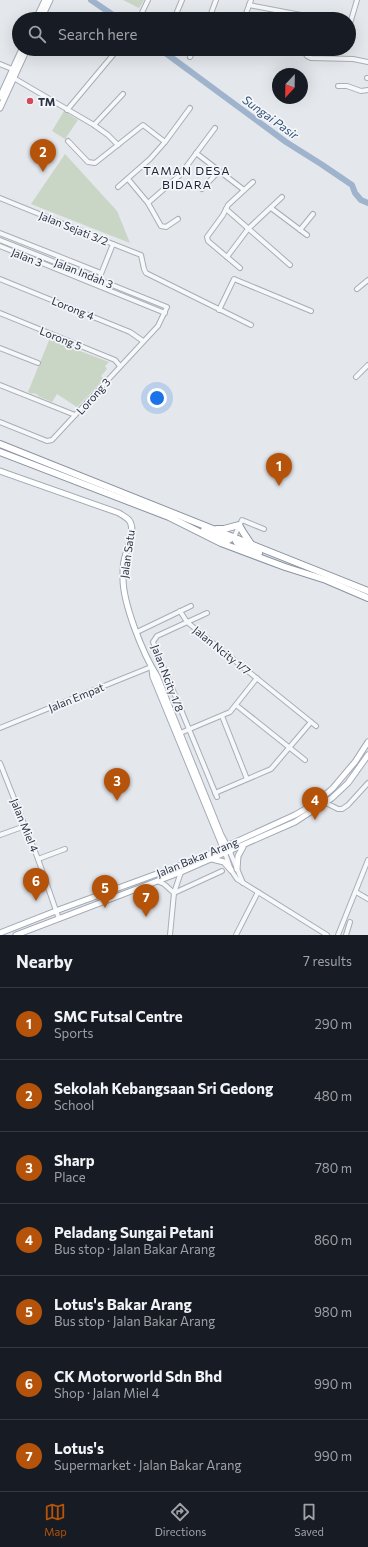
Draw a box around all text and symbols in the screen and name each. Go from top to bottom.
search box [12,12,356,56]
icon: search [26,23,48,45]
text: Search here [58,25,137,43]
north arrow [272,68,308,104]
water label: Sungai Pasir [240,92,303,143]
place label: TM [38,95,56,108]
marker: TM [25,96,35,106]
pin: 2 [30,139,56,172]
district label: TAMAN DESA BIDARA [143,163,231,191]
street label: Jalan Sejati 3/2 [37,208,110,249]
street label: Jalan 3 [9,245,44,270]
street label: Jalan Indah 3 [52,255,115,292]
street label: Lorong 4 [50,294,96,323]
street label: Lorong 5 [38,324,84,352]
street label: Lorong 3 [73,375,113,417]
your location [147,388,167,408]
pin: 1 [266,453,292,486]
street label: Jalan Satu [117,529,138,579]
street label: Jalan Ncity 1/7 [190,623,254,678]
street label: Jalan Ncity 1/8 [148,643,187,714]
street label: Jalan Empat [46,680,107,715]
pin: 3 [104,768,130,801]
pin: 4 [302,787,328,820]
street label: Jalan Miel 4 [7,796,42,854]
street label: Jalan Bakar Arang [154,835,240,880]
pin: 6 [23,868,49,901]
pin: 5 [92,875,118,908]
pin: 7 [133,884,159,917]
text: Nearby [16,951,73,972]
text: 7 results [303,953,352,969]
text: SMC Futsal Centre [54,1007,183,1025]
text: 1 [26,1016,32,1032]
text: 290 m [315,1016,352,1032]
text: Sports [54,1025,94,1041]
text: Sekolah Kebangsaan Sri Gedong [54,1079,273,1097]
text: 2 [25,1088,33,1104]
text: 480 m [314,1088,352,1104]
text: School [54,1097,94,1113]
text: Sharp [54,1151,95,1169]
text: 3 [25,1160,33,1176]
text: 780 m [315,1160,352,1176]
text: Place [54,1169,86,1185]
text: Peladang Sungai Petani [54,1223,214,1241]
text: 4 [25,1232,33,1248]
text: 860 m [314,1232,352,1248]
text: Bus stop · Jalan Bakar Arang [54,1241,215,1257]
text: Lotus's Bakar Arang [54,1295,192,1313]
text: 5 [25,1304,33,1320]
text: 980 m [314,1304,352,1320]
text: Bus stop · Jalan Bakar Arang [54,1313,215,1329]
text: CK Motorworld Sdn Bhd [54,1367,222,1385]
text: 6 [25,1376,33,1392]
text: 990 m [314,1376,352,1392]
text: Shop · Jalan Miel 4 [54,1385,159,1401]
text: Lotus's [54,1439,104,1457]
text: 7 [25,1448,33,1464]
text: 990 m [314,1448,352,1464]
text: Supermarket · Jalan Bakar Arang [54,1457,242,1473]
tab: Map [44,1501,67,1538]
tab: Directions [155,1501,206,1538]
tab: Saved [294,1501,324,1538]

